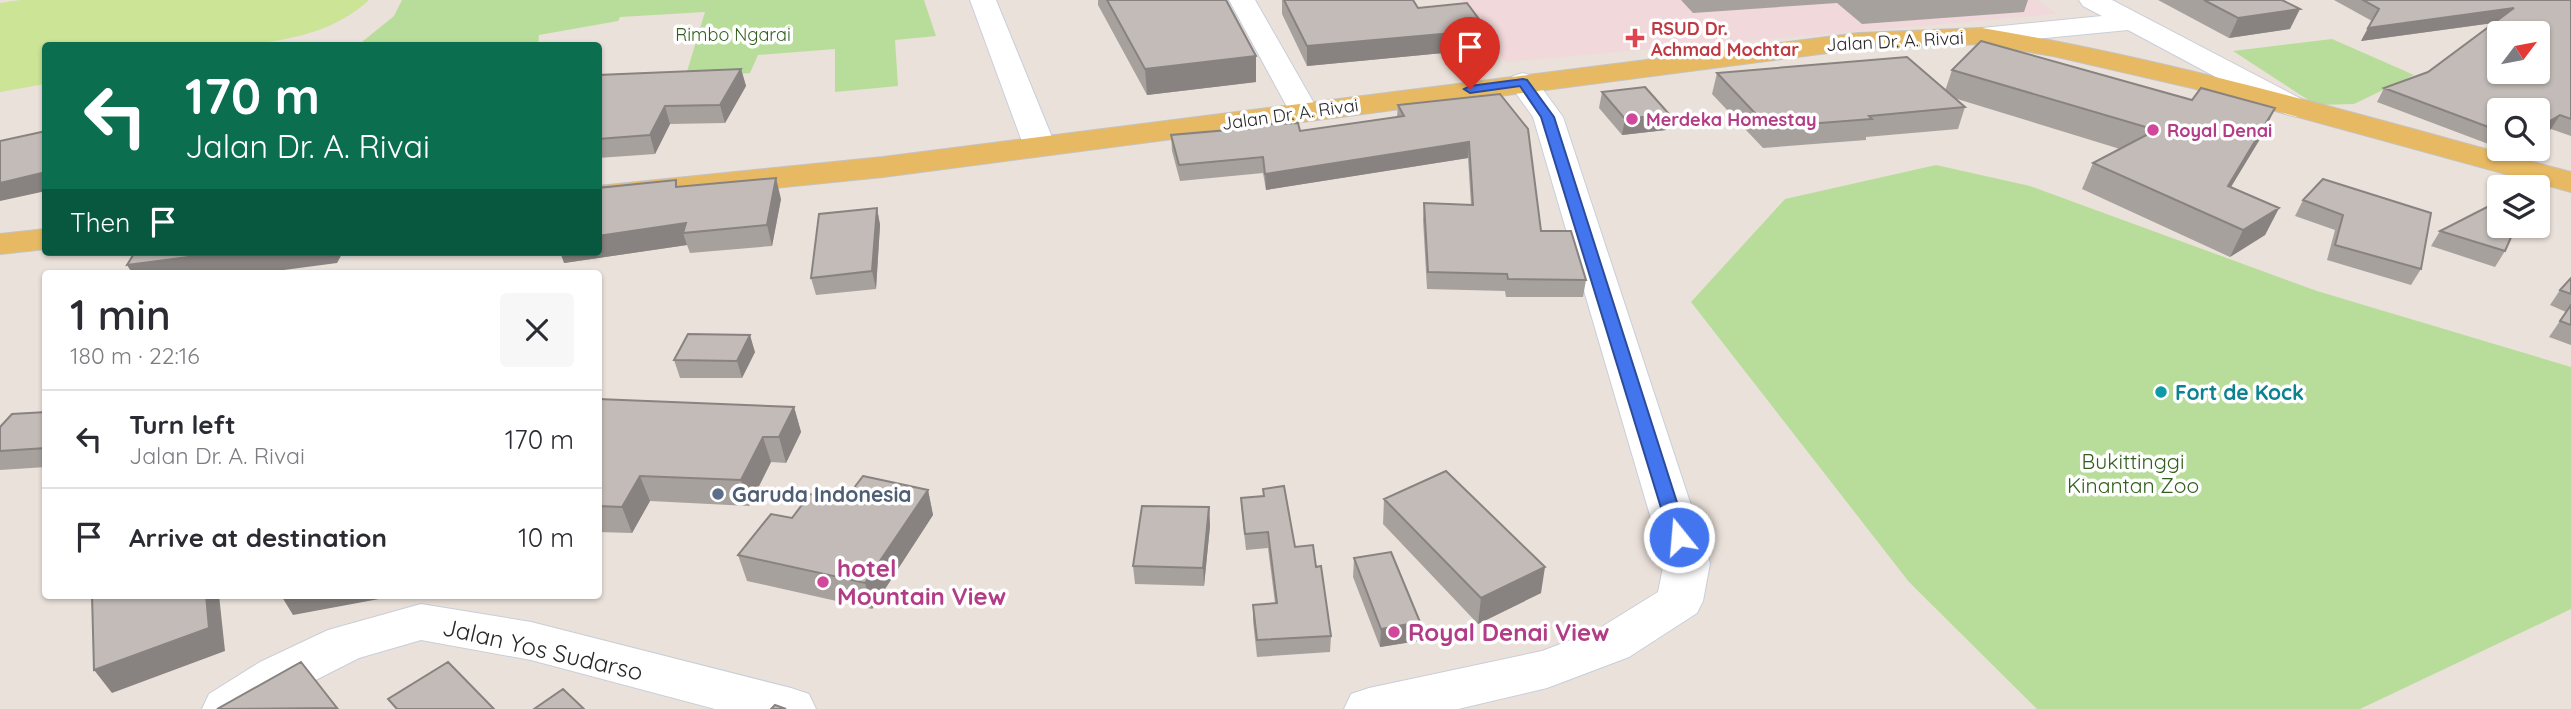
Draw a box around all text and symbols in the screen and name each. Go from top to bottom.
pin [1440,17,1500,89]
place label: RSUD Dr. Achmad Mochtar [1651,17,1799,61]
north arrow [2487,21,2550,84]
map controls [2487,21,2550,238]
park label: Rimbo Ngarai [675,23,791,46]
street label: Jalan Dr. A. Rivai [1826,26,1964,56]
icon: arrive [1451,28,1489,66]
marker: RSUD Dr. Achmad Mochtar [1625,28,1645,48]
text: 170 m [185,65,320,126]
icon: left [70,70,161,161]
street label: Jalan Dr. A. Rivai [1220,93,1360,135]
button: search [2487,98,2550,161]
place label: Merdeka Homestay [1646,108,1817,131]
marker: Merdeka Homestay [1624,111,1640,127]
place label: Royal Denai [2167,119,2272,142]
marker: Royal Denai [2145,122,2161,138]
text: Jalan Dr. A. Rivai [185,126,430,166]
button: layers [2487,175,2550,238]
icon: arrive [144,203,182,241]
text: Then [70,206,130,239]
text: 1 min [70,288,171,341]
button: close [500,293,574,367]
text: 180 m · 22:16 [70,341,200,370]
place label: Fort de Kock [2175,379,2304,405]
marker: Fort de Kock [2153,384,2169,400]
text: Turn left [129,408,236,441]
icon: left [70,420,108,458]
text: 170 m [505,423,574,456]
text: Jalan Dr. A. Rivai [129,441,305,470]
park label: Bukittinggi Kinantan Zoo [2067,448,2199,498]
place label: Garuda Indonesia [732,481,912,507]
marker: Garuda Indonesia [710,486,726,502]
position arrow [1642,500,1716,574]
icon: arrive [70,518,108,556]
text: Arrive at destination [129,521,387,554]
text: 10 m [518,521,574,554]
place label: hotel Mountain View [837,553,1006,611]
marker: hotel Mountain View [815,574,831,590]
street label: Jalan Yos Sudarso [440,611,646,687]
place label: Royal Denai View [1408,617,1610,647]
marker: Royal Denai View [1386,624,1402,640]

